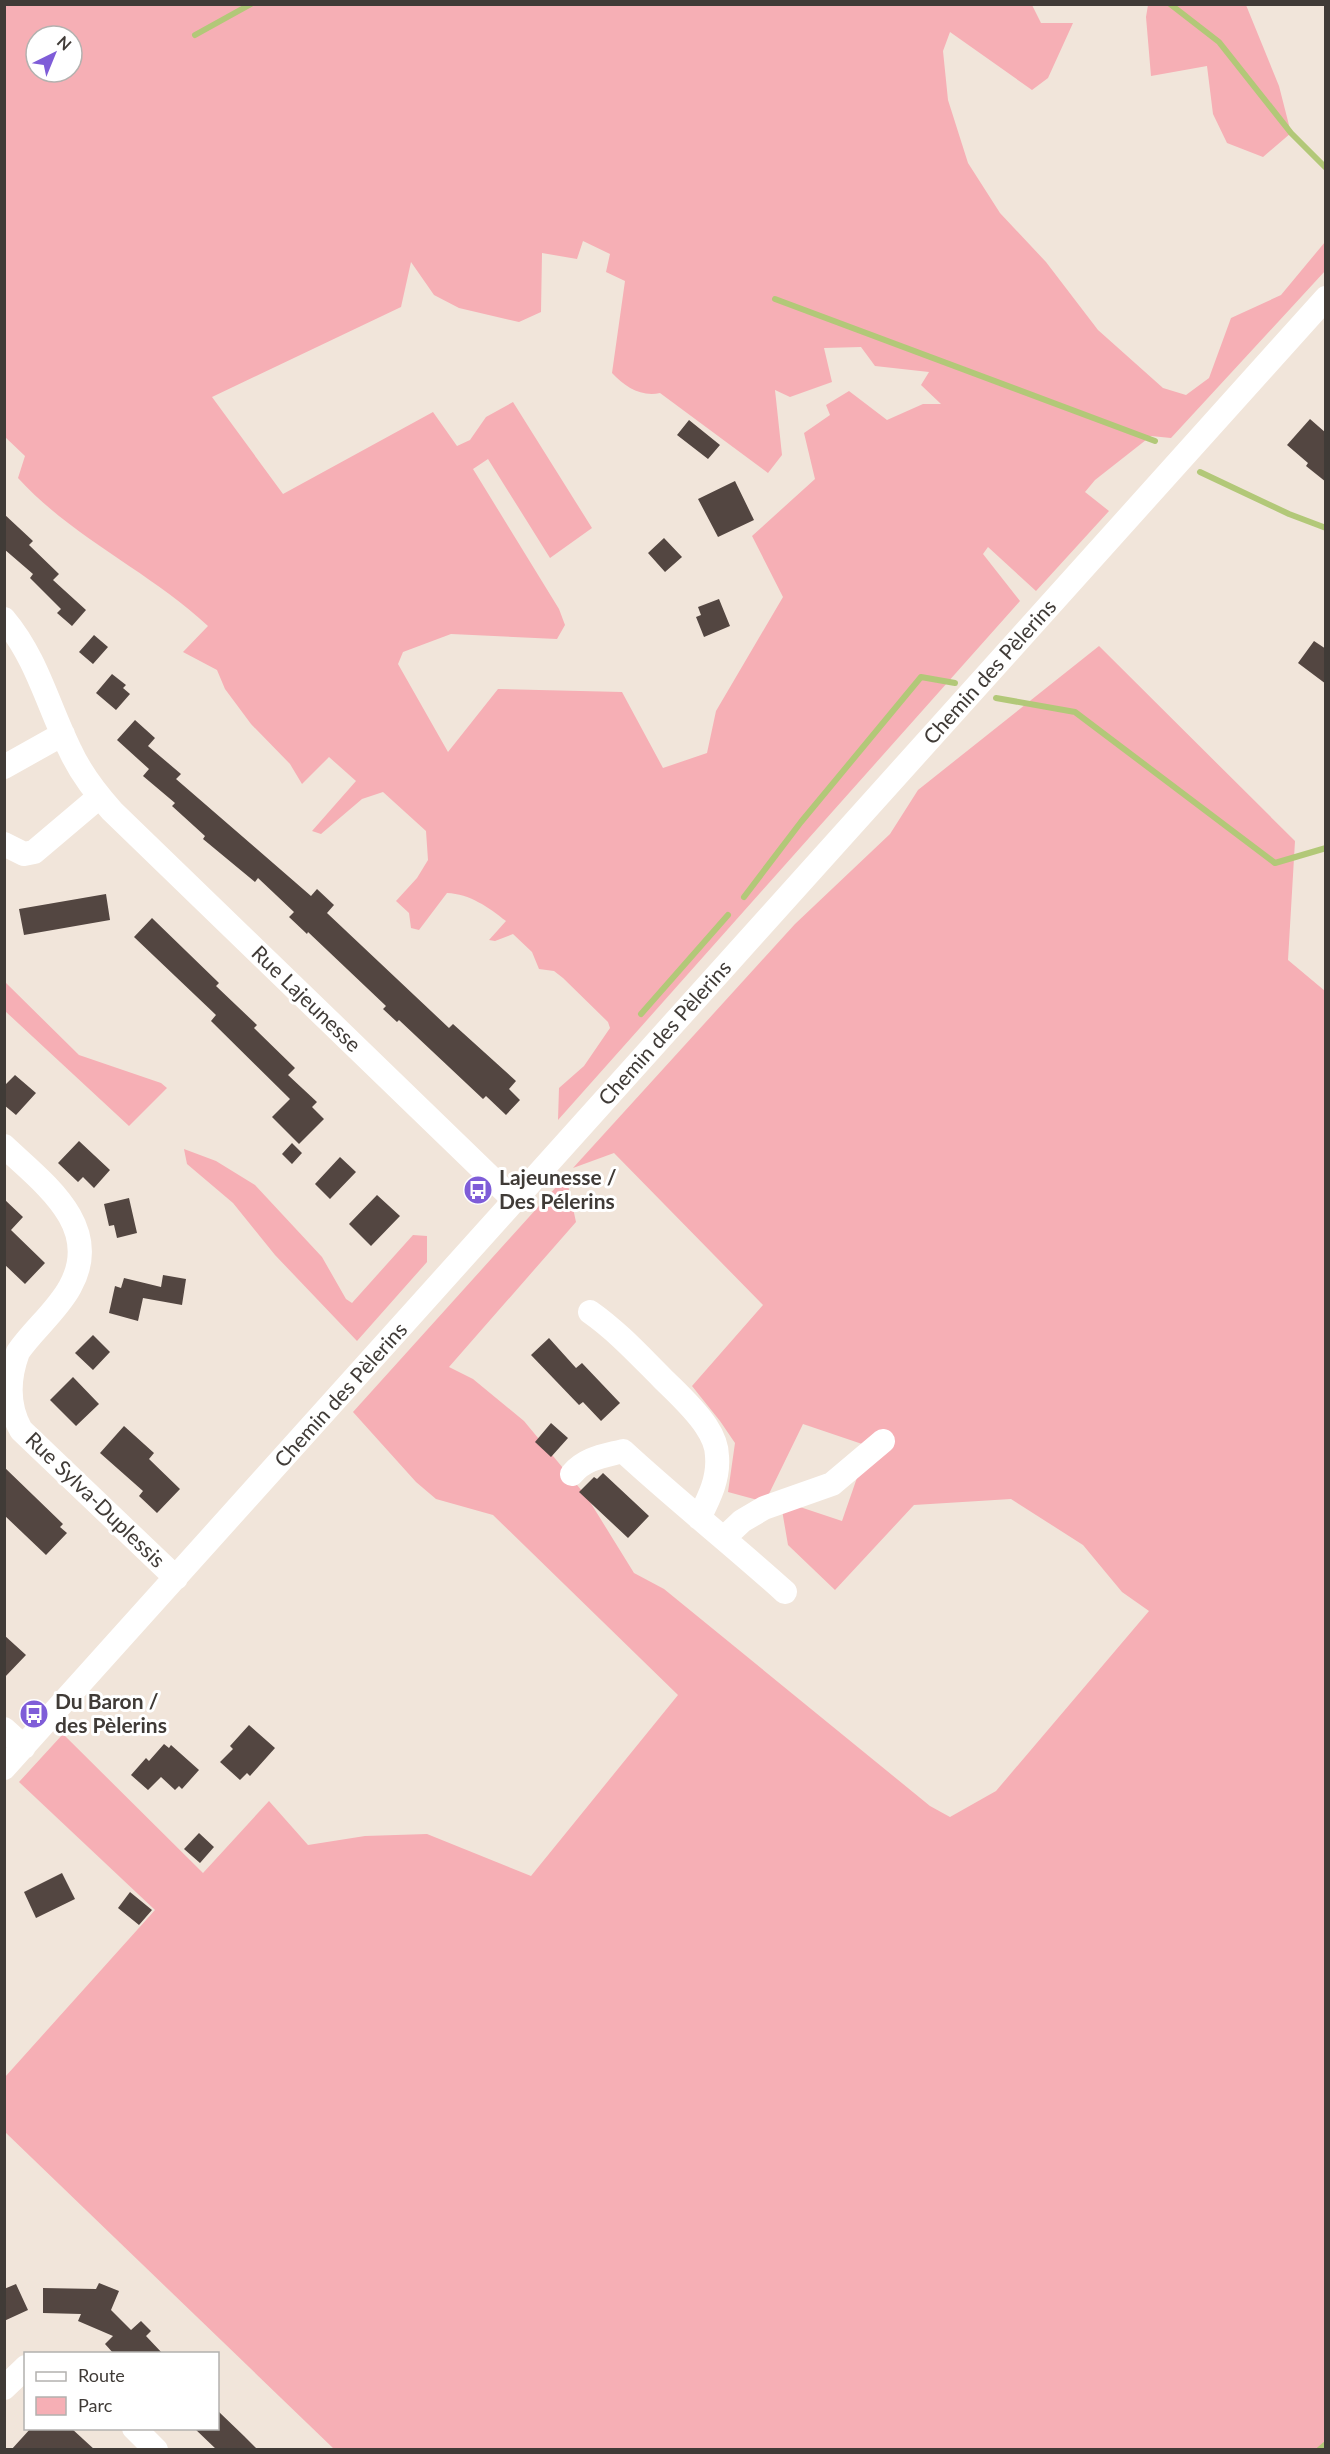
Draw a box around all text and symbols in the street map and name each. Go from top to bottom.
north arrow [24,24,84,84]
text: N [54,32,76,54]
street label: Chemin des Pèlerins [917,593,1060,749]
street label: Rue Lajeunesse [247,940,367,1056]
street label: Chemin des Pèlerins [592,954,735,1110]
place label: Lajeunesse / Des Pélerins [499,1164,617,1213]
bus stop icon: Lajeunesse / Des Pélerins [462,1174,494,1206]
street label: Chemin des Pèlerins [268,1316,411,1472]
street label: Rue Sylva-Duplessis [21,1426,171,1572]
place label: Du Baron / des Pèlerins [55,1688,167,1737]
bus stop icon: Du Baron / des Pèlerins [18,1698,50,1730]
legend [24,2352,219,2430]
text: Route [78,2364,125,2386]
text: Parc [78,2394,113,2416]

